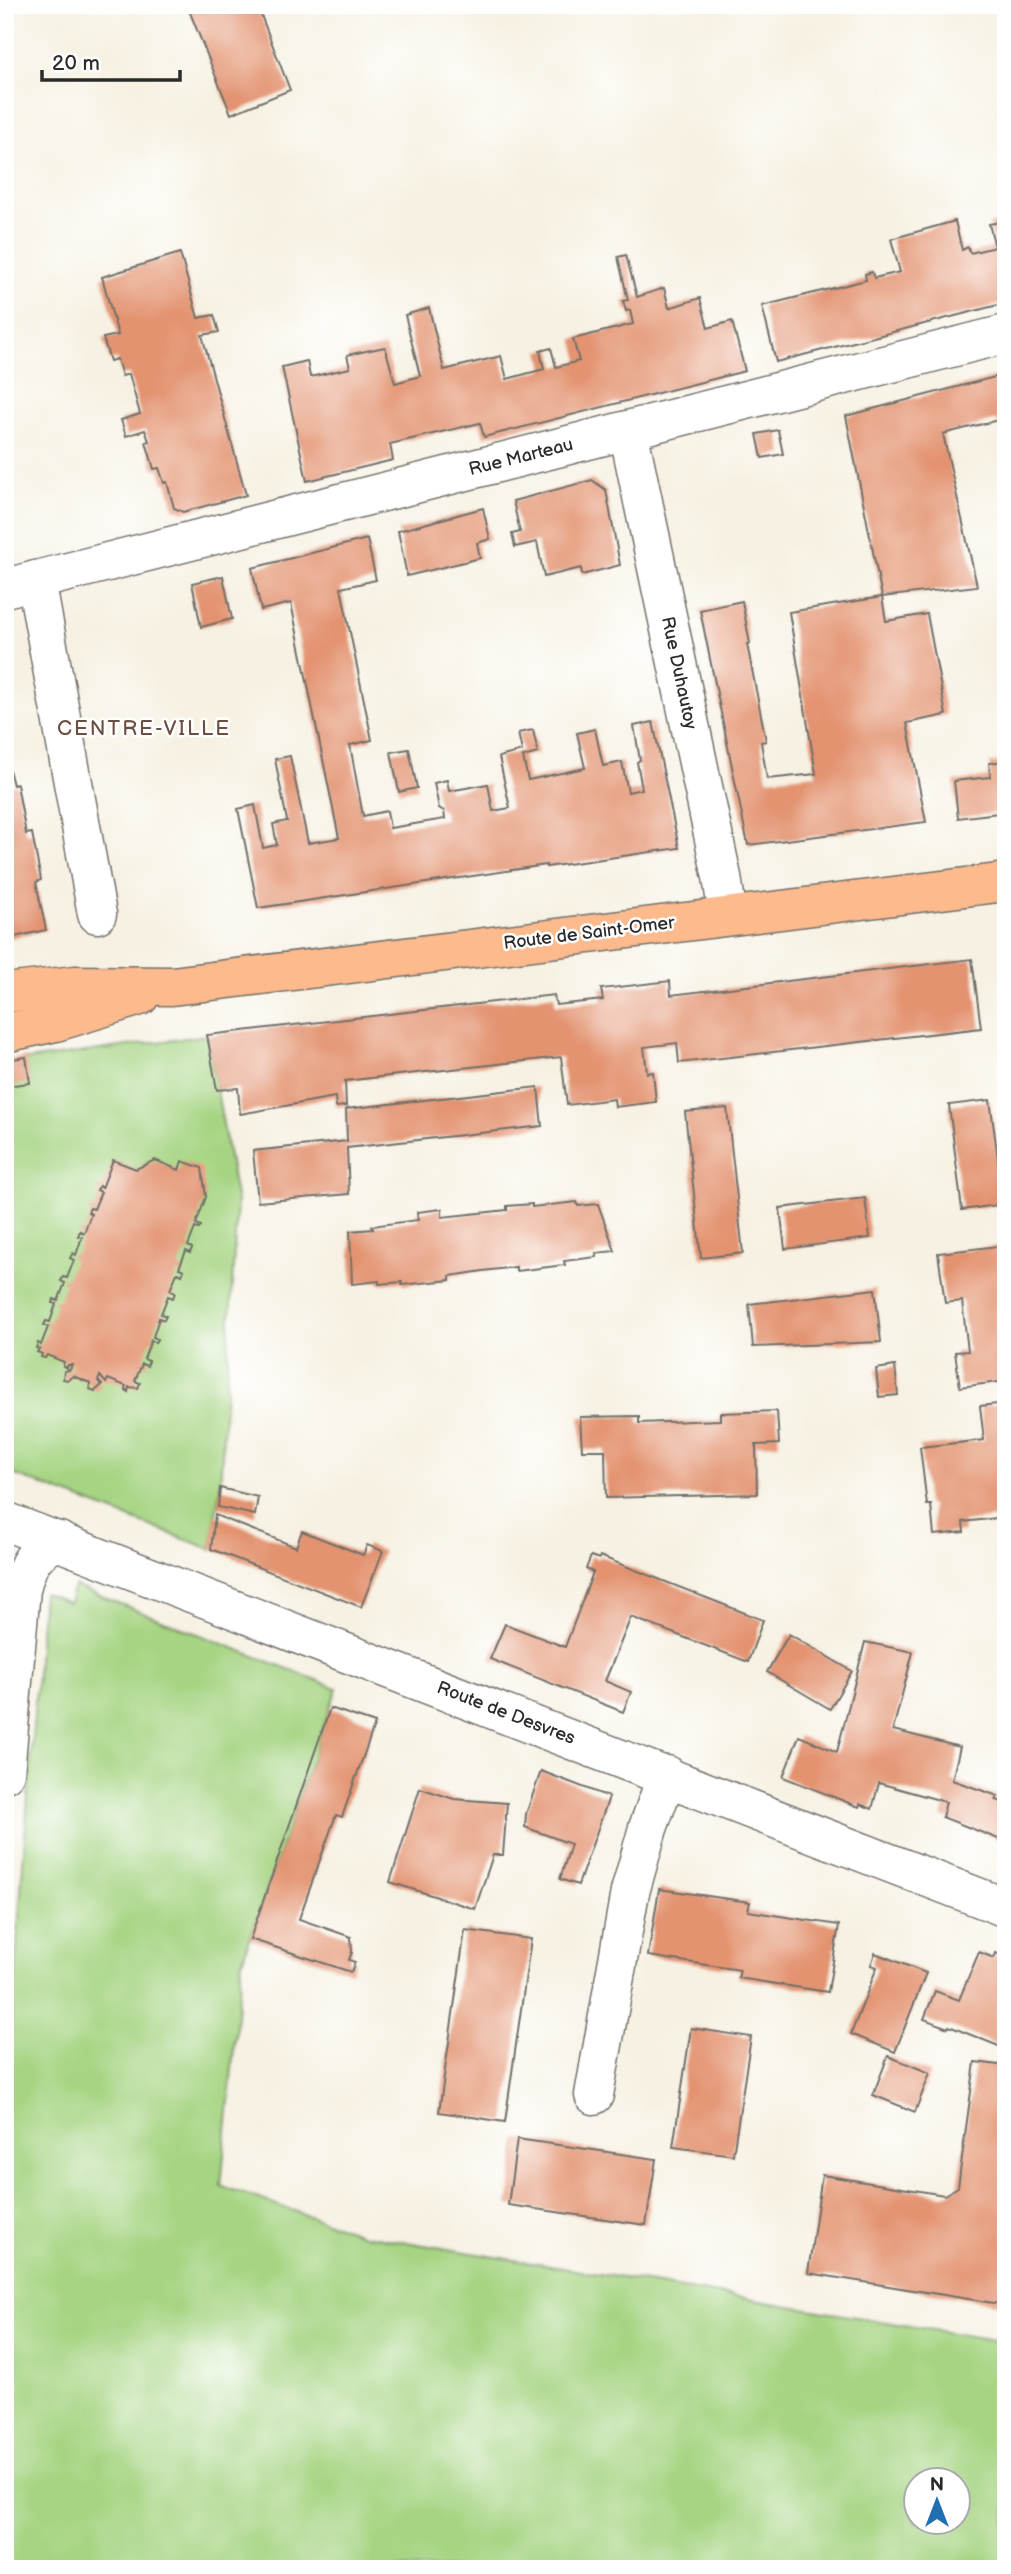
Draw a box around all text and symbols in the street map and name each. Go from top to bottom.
scale bar [42,38,180,82]
text: 20 m [52,51,100,76]
street label: Rue Marteau [467,434,575,480]
street label: Rue Duhautoy [657,615,701,732]
district label: CENTRE-VILLE [57,716,231,741]
street label: Route de Saint-Omer [502,912,676,954]
street label: Route de Desvres [434,1677,578,1749]
north arrow [902,2466,972,2536]
text: N [930,2474,944,2497]

